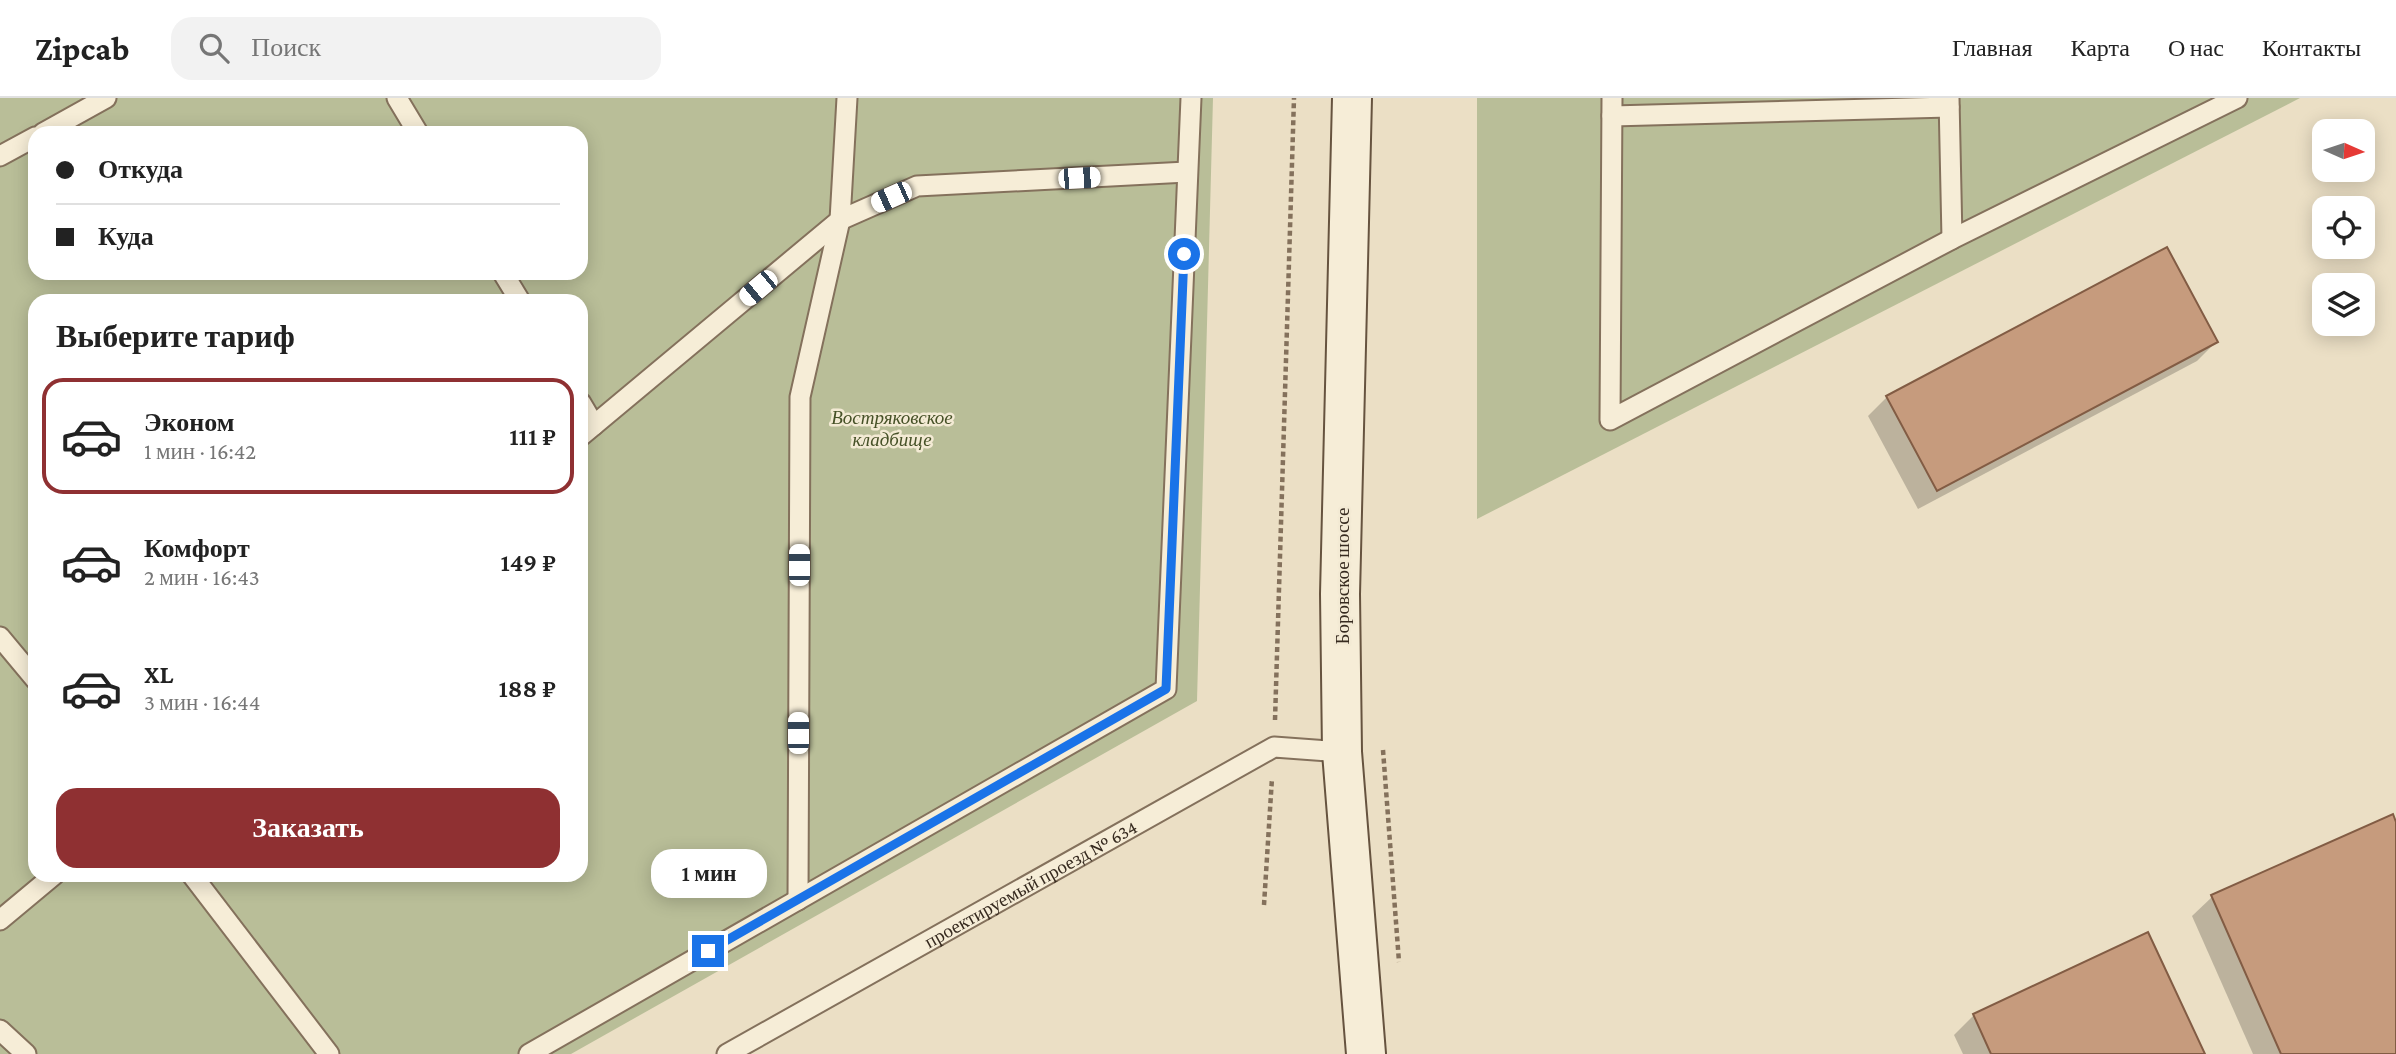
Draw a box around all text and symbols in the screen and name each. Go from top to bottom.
search box [171,17,661,80]
icon: search [195,29,233,67]
text: Zipcab [35,30,129,67]
text: Поиск [251,33,321,62]
text: Главная [1952,34,2033,61]
text: Карта [2071,34,2130,61]
text: О нас [2168,34,2224,61]
text: Контакты [2262,34,2361,61]
north arrow [2312,119,2375,182]
map controls [2312,119,2375,336]
text: Откуда [98,155,183,184]
car [1058,166,1101,190]
car [868,179,915,215]
button: locate [2312,196,2375,259]
text: Куда [98,222,154,251]
route start [1168,238,1200,270]
car [736,266,781,310]
button: layers [2312,273,2375,336]
text: Выберите тариф [56,318,295,354]
icon: car [60,405,123,468]
park label: Востряковское кладбище [831,407,953,450]
text: Эконом [144,408,234,437]
text: 111 ₽ [509,422,556,451]
text: 1 мин · 16:42 [144,438,256,464]
street label: Боровское шоссе [1332,508,1353,644]
icon: car [60,531,123,594]
text: Комфорт [144,534,250,563]
car [789,544,810,586]
text: 149 ₽ [501,548,556,577]
text: 2 мин · 16:43 [144,564,260,590]
icon: car [60,657,123,720]
text: XL [144,660,173,689]
text: 188 ₽ [498,674,556,703]
text: 3 мин · 16:44 [144,689,261,715]
car [788,712,809,754]
button: Заказать [56,788,560,868]
street label: проектируемый проезд № 634 [921,816,1141,952]
callout: 1 мин [650,850,766,898]
text: 1 мин [682,860,736,886]
route end [692,935,724,967]

